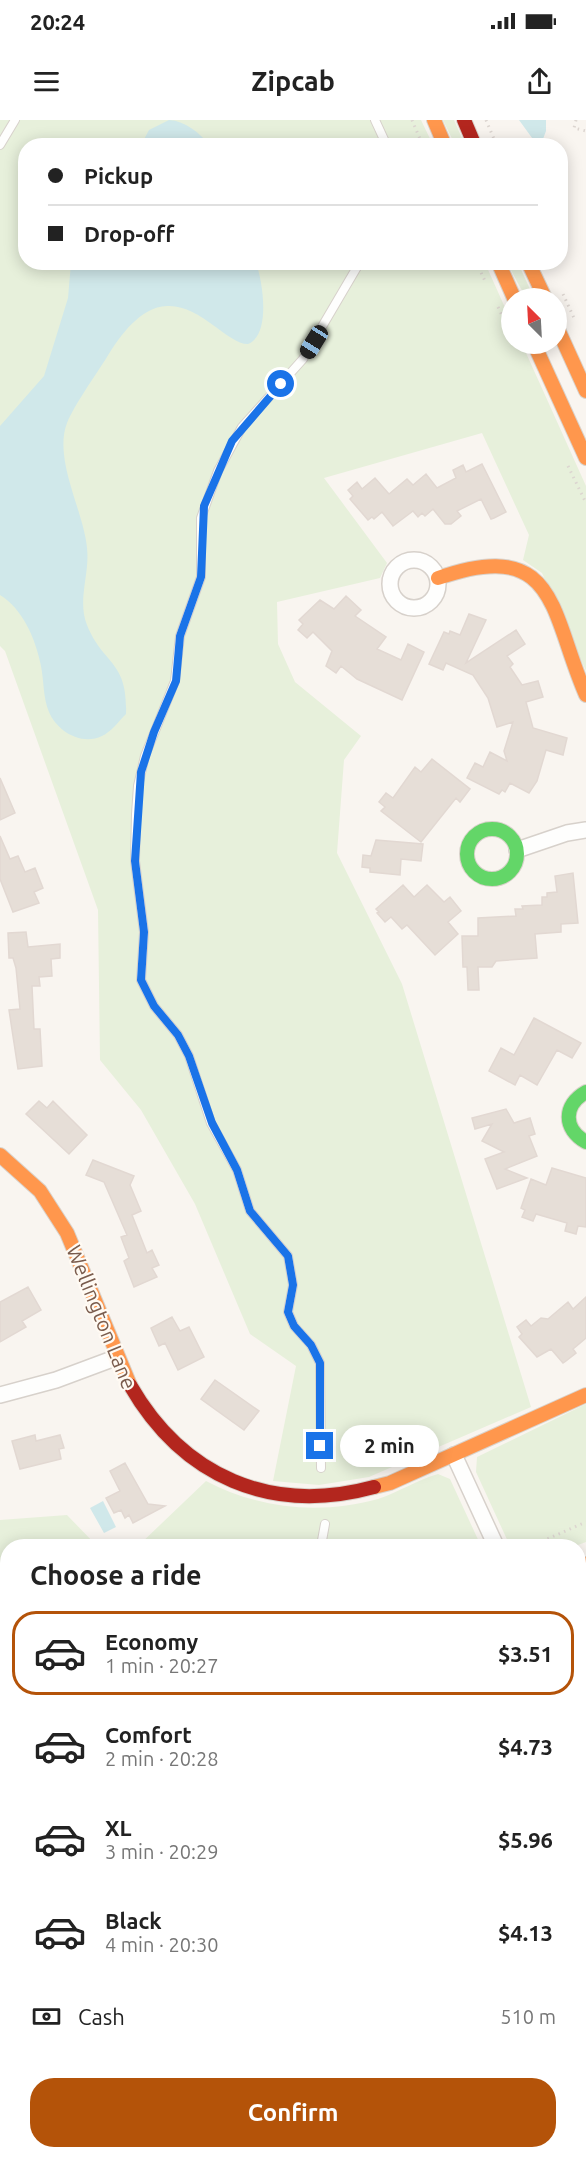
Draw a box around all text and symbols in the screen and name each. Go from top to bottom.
text: 20:24 [30,9,85,34]
icon: menu [30,65,63,98]
icon: share [523,65,556,98]
text: Zipcab [251,66,335,96]
text: Pickup [84,163,153,188]
text: Drop-off [84,221,174,246]
north arrow [501,288,567,354]
map controls [501,288,567,354]
car [297,322,331,362]
route start [267,370,294,397]
street label: Wellington Lane [62,1241,142,1393]
callout: 2 min [341,1425,440,1467]
route end [306,1432,333,1459]
text: 2 min [364,1434,415,1457]
text: Choose a ride [30,1560,202,1590]
icon: car [33,1626,87,1680]
text: Economy [105,1629,198,1654]
text: $3.51 [498,1641,553,1666]
text: 1 min · 20:27 [105,1654,219,1677]
icon: car [33,1719,87,1773]
text: Comfort [105,1722,192,1747]
text: $4.73 [498,1734,553,1759]
text: 2 min · 20:28 [105,1747,219,1770]
icon: car [33,1812,87,1866]
text: XL [105,1815,132,1840]
text: $5.96 [498,1827,553,1852]
text: 3 min · 20:29 [105,1840,219,1863]
icon: car [33,1905,87,1959]
text: Black [105,1908,162,1933]
text: $4.13 [498,1920,553,1945]
text: 4 min · 20:30 [105,1933,219,1956]
icon: cash [30,2000,63,2033]
text: Cash [78,2004,125,2029]
text: 510 m [500,2005,556,2028]
button: Confirm [30,2078,556,2147]

